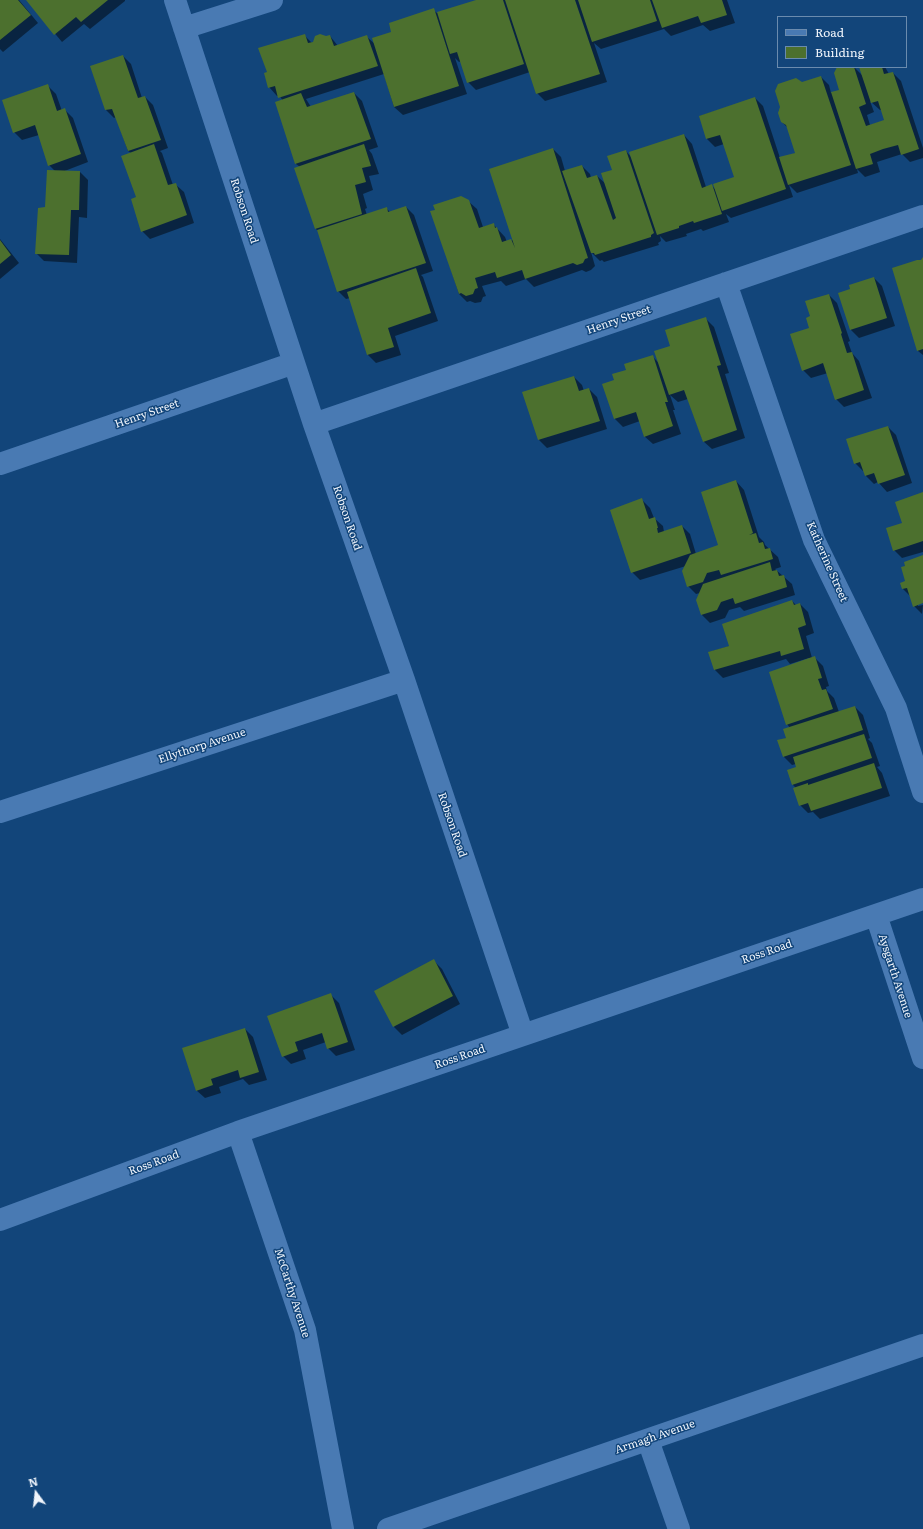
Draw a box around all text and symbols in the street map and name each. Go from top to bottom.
legend [777,16,907,68]
text: Road [815,23,844,41]
text: Building [815,43,864,61]
street label: Robson Road [227,177,261,245]
street label: Henry Street [585,303,653,337]
street label: Henry Street [113,397,181,431]
street label: Robson Road [330,484,364,552]
street label: Katherine Street [803,520,851,604]
street label: Ellythorp Avenue [157,726,247,766]
street label: Robson Road [435,791,469,859]
street label: Aysgarth Avenue [875,932,915,1020]
street label: Ross Road [740,937,794,967]
street label: Ross Road [433,1042,487,1072]
street label: Ross Road [127,1148,181,1178]
street label: McCarthy Avenue [271,1247,313,1339]
street label: Armagh Avenue [613,1417,697,1457]
text: N [26,1472,39,1490]
north arrow [16,1473,56,1513]

